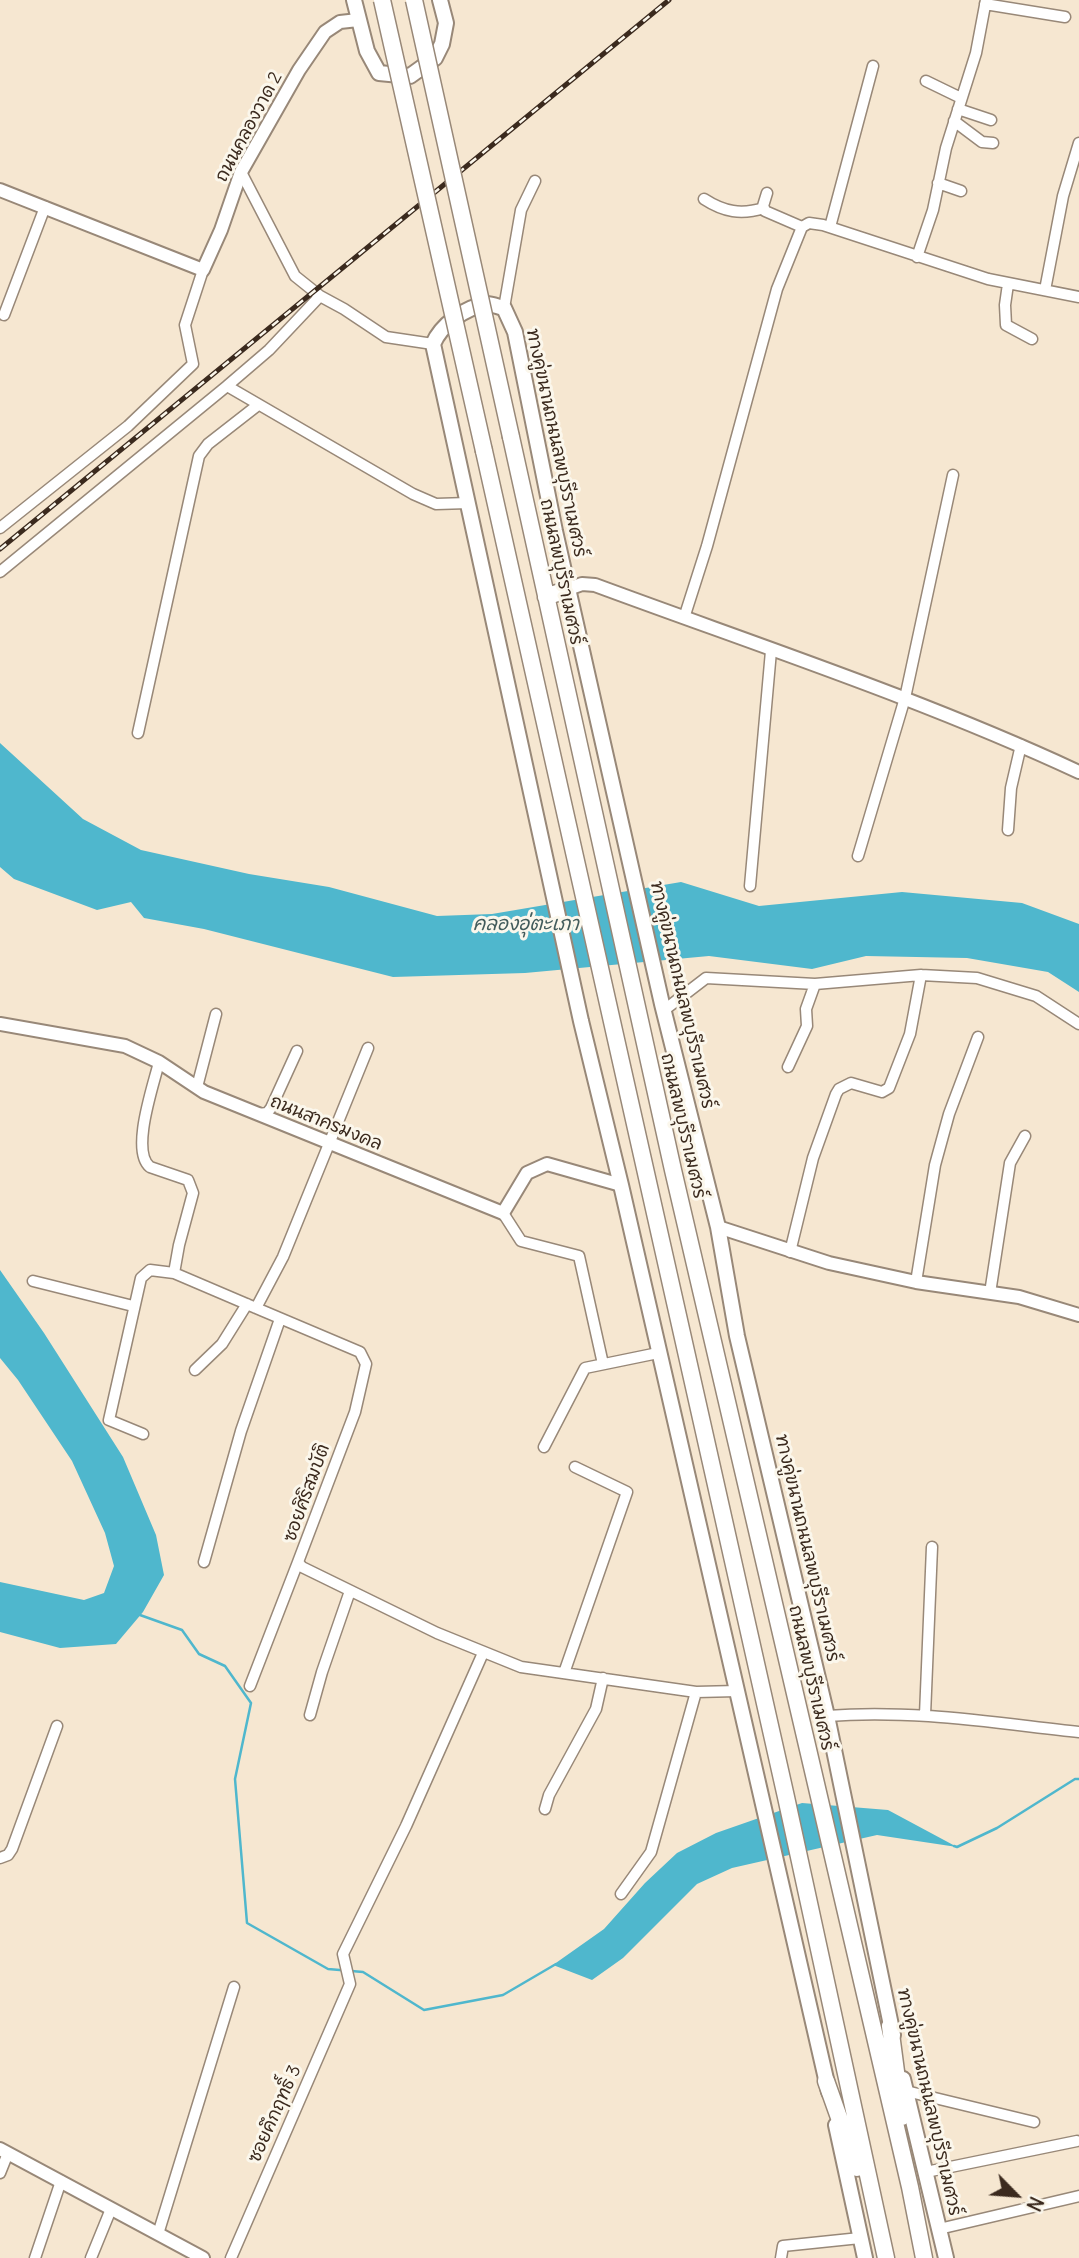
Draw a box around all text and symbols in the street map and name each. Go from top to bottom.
street label: ถนนคลองวาด 2 [211,68,287,186]
street label: ทางคู่ขนานถนนลพบุรีราเมศวร์ [521,327,591,559]
street label: ถนนลพบุรีราเมศวร์ [535,497,587,647]
street label: ทางคู่ขนานถนนลพบุรีราเมศวร์ [645,879,719,1111]
water label: คลองอุ่ตะเภา [473,914,579,936]
street label: ถนนลพบุรีราเมศวร์ [656,1051,710,1201]
street label: ถนนสาครมงคล [267,1091,385,1155]
street label: ทางคู่ขนานถนนลพบุรีราเมศวร์ [770,1432,844,1664]
street label: ซอยศิริสมบัติ [279,1441,335,1545]
street label: ถนนลพบุรีราเมศวร์ [784,1603,838,1753]
street label: ทางคู่ขนานถนนลพบุรีราเมศวร์ [892,1986,966,2218]
street label: ซอยคึกฤทธิ์ 3 [244,2062,306,2166]
north arrow [981,2160,1051,2230]
text: N [1021,2193,1049,2215]

